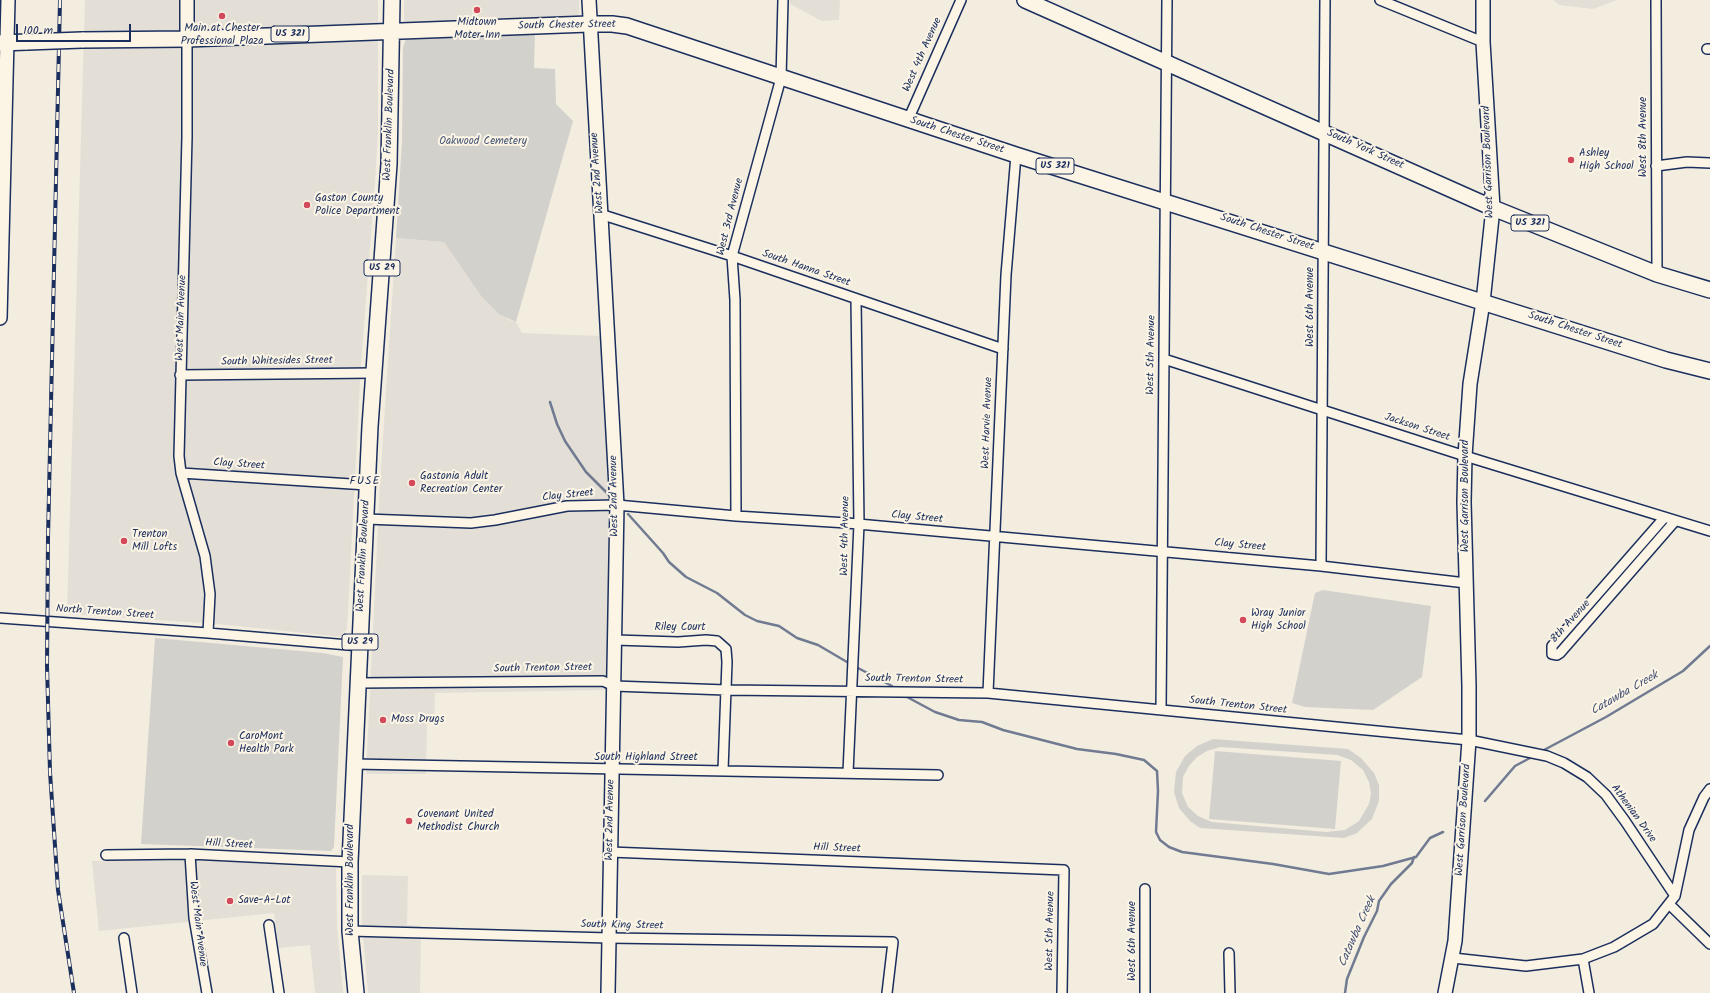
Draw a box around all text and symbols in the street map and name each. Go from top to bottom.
marker: Midtown Moter Inn [472,5,482,15]
marker: Main at Chester Professional Plaza [217,11,227,21]
scale bar [18,16,133,42]
place label: Midtown Moter Inn [454,16,500,42]
street label: West 4th Avenue [901,16,945,94]
street label: South Chester Street [518,19,616,33]
text: 100 m [23,21,53,40]
place label: Main at Chester Professional Plaza [181,22,263,48]
road number: US 321 [271,26,309,42]
street label: West Franklin Boulevard [381,69,399,181]
street label: West 8th Avenue [1637,97,1651,177]
street label: West Garrison Boulevard [1480,106,1498,218]
street label: South Chester Street [908,115,1006,157]
street label: South York Street [1324,127,1406,173]
street label: West 2nd Avenue [589,132,607,214]
park label: Oakwood Cemetery [439,135,527,149]
place label: Ashley High School [1579,147,1634,173]
marker: Ashley High School [1566,155,1576,165]
road number: US 321 [1036,158,1074,174]
street label: West 3rd Avenue [715,177,747,257]
place label: Gaston County Police Department [315,192,400,218]
marker: Gaston County Police Department [302,200,312,210]
street label: South Chester Street [1218,212,1316,254]
road number: US 321 [1511,215,1549,231]
street label: South Hanna Street [760,248,852,290]
road number: US 29 [364,260,400,276]
street label: West 6th Avenue [1304,267,1318,347]
street label: West Main Avenue [174,275,190,361]
street label: South Chester Street [1526,310,1624,352]
street label: West 5th Avenue [1145,315,1159,395]
street label: South Whitesides Street [221,354,333,370]
street label: West Harvie Avenue [980,377,996,469]
street label: Jackson Street [1383,411,1451,445]
street label: West Garrison Boulevard [1459,440,1473,552]
street label: West 2nd Avenue [608,455,622,537]
street label: Clay Street [213,457,265,473]
place label: Gastonia Adult Recreation Center [420,470,502,496]
district label: FUSE [350,475,380,489]
marker: Gastonia Adult Recreation Center [407,478,417,488]
street label: Clay Street [541,487,595,505]
street label: West 4th Avenue [839,496,853,576]
street label: West Franklin Boulevard [354,500,374,612]
street label: Clay Street [891,509,943,527]
place label: Trenton Mill Lofts [132,528,177,554]
marker: Trenton Mill Lofts [119,536,129,546]
street label: Clay Street [1214,537,1266,555]
street label: 8th Avenue [1548,598,1594,646]
street label: North Trenton Street [55,603,155,623]
place label: Wray Junior High School [1251,607,1306,633]
marker: Wray Junior High School [1238,615,1248,625]
street label: Riley Court [654,621,706,635]
road number: US 29 [342,634,378,650]
street label: South Trenton Street [494,662,592,676]
water label: Catawba Creek [1589,669,1661,719]
street label: South Trenton Street [865,673,963,687]
street label: South Trenton Street [1188,694,1288,718]
place label: Moss Drugs [391,713,444,727]
marker: Moss Drugs [378,715,388,725]
place label: CaroMont Health Park [239,730,294,756]
marker: CaroMont Health Park [226,738,236,748]
street label: South Highland Street [594,751,698,765]
street label: West Garrison Boulevard [1453,763,1475,877]
street label: West 2nd Avenue [604,779,618,861]
street label: Athenian Drive [1607,782,1659,846]
place label: Covenant United Methodist Church [417,808,499,834]
marker: Covenant United Methodist Church [404,816,414,826]
street label: West Franklin Boulevard [344,824,358,936]
street label: Hill Street [205,837,253,853]
street label: Hill Street [813,842,861,856]
street label: West Main Avenue [185,881,209,967]
street label: West 5th Avenue [1044,891,1058,971]
place label: Save-A-Lot [238,894,291,908]
water label: Catawba Creek [1336,895,1380,969]
marker: Save-A-Lot [225,896,235,906]
street label: West 6th Avenue [1126,901,1140,981]
street label: South King Street [580,919,664,933]

